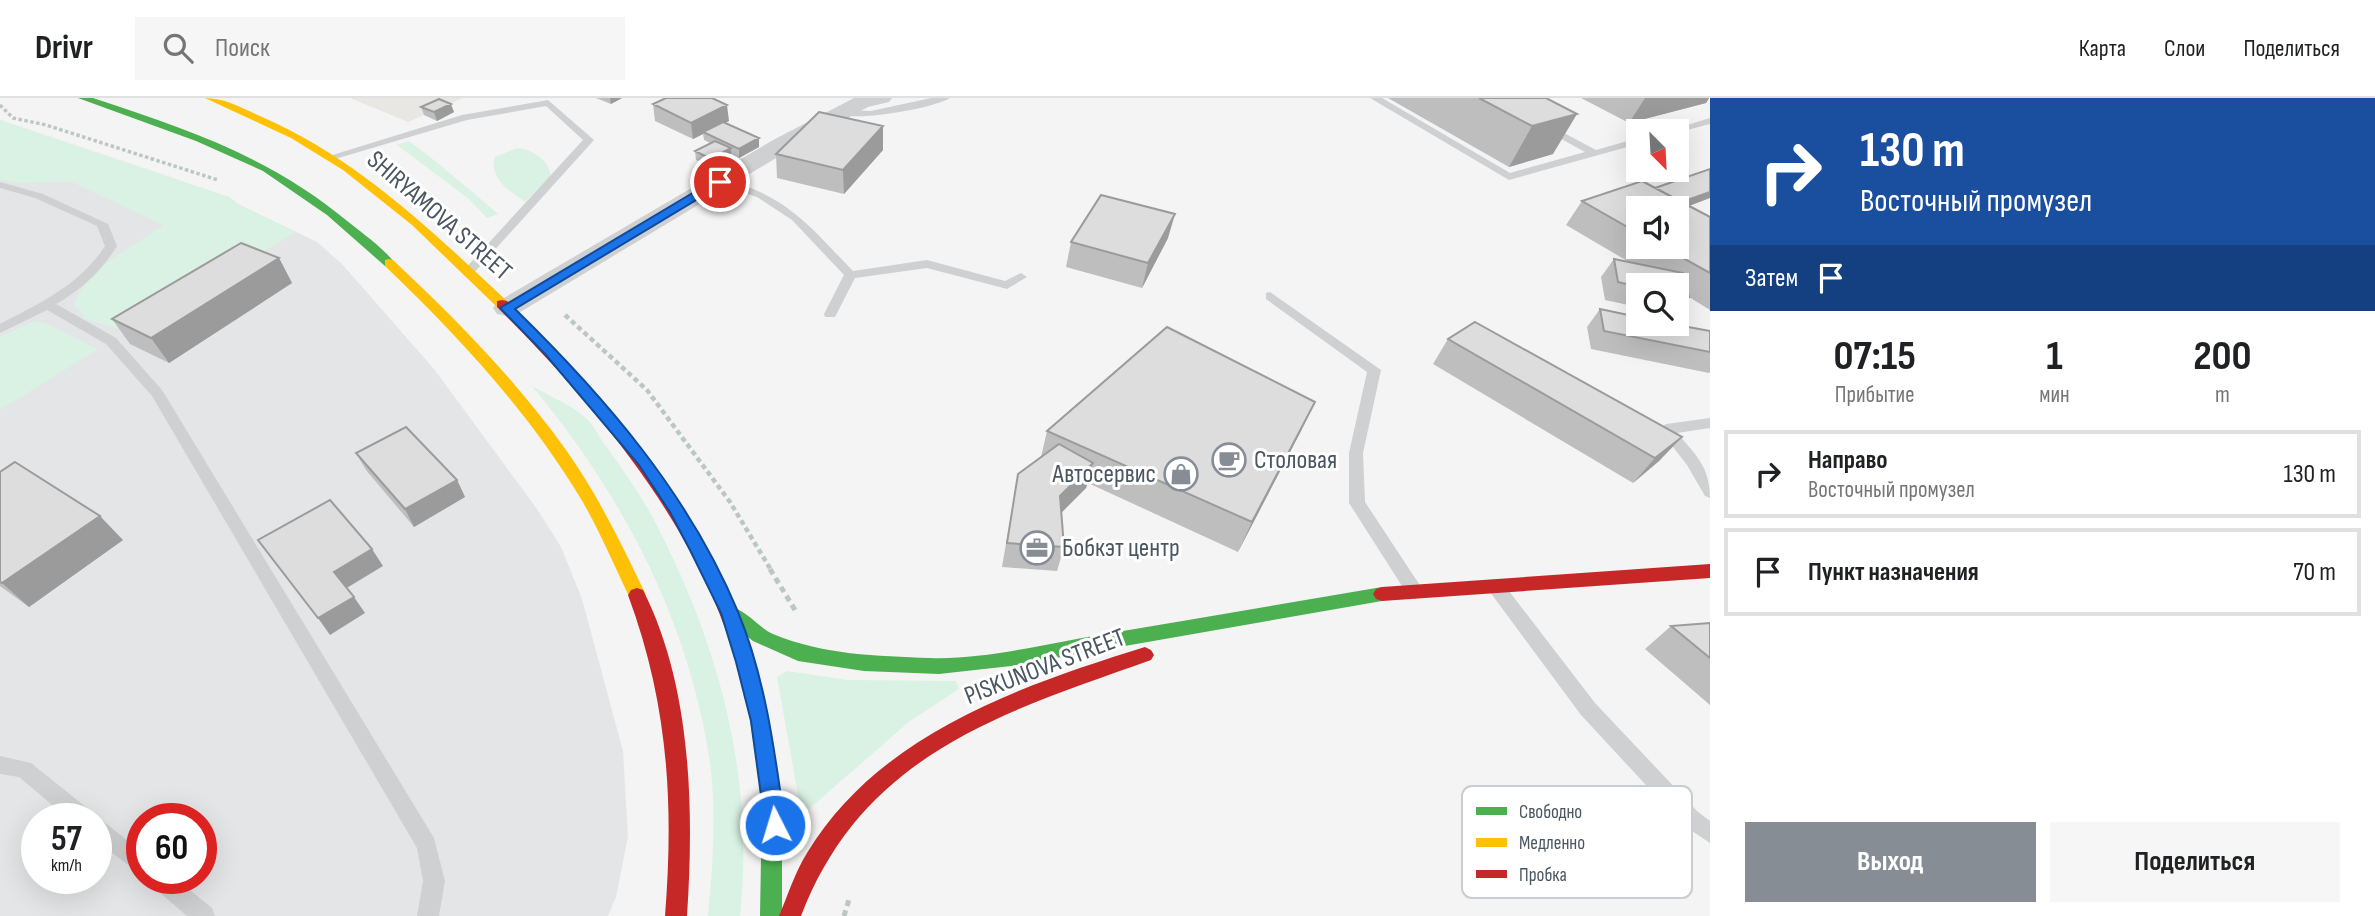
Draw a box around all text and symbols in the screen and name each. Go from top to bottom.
search box [135,17,625,80]
text: Drivr [35,28,93,68]
icon: search [159,29,197,67]
text: Поиск [215,33,270,64]
text: Карта [2079,34,2126,63]
text: Слои [2164,34,2205,63]
text: Поделиться [2243,34,2340,63]
north arrow [1626,119,1689,182]
map controls [1626,119,1689,336]
text: 130 m [1860,122,1965,181]
icon: right [1745,126,1836,217]
street label: SHIRYAMOVA STREET [360,145,518,287]
pin [690,152,750,212]
icon: arrive [701,163,739,201]
text: Восточный промузел [1860,182,2092,221]
button: sound [1626,196,1689,259]
icon: arrive [1812,259,1850,297]
text: Затем [1745,263,1798,294]
button: search [1626,273,1689,336]
text: 07:15 [1833,331,1916,382]
text: 1 [2046,331,2063,382]
text: 200 [2193,331,2252,382]
text: Прибытие [1835,381,1914,409]
text: мин [2039,381,2070,409]
text: m [2215,381,2230,409]
cafe icon: Столовая [1210,441,1248,479]
place label: Столовая [1254,445,1337,476]
text: Направо [1808,445,1887,476]
shop icon: Автосервис [1162,455,1200,493]
icon: right [1749,455,1787,493]
place label: Автосервис [1052,459,1156,490]
text: 130 m [2284,459,2336,490]
text: Восточный промузел [1808,476,1975,504]
office icon: Бобкэт центр [1018,529,1056,567]
place label: Бобкэт центр [1062,533,1180,564]
icon: arrive [1749,553,1787,591]
text: Пункт назначения [1808,557,1979,588]
text: 70 m [2293,557,2336,588]
street label: PISKUNOVA STREET [960,622,1130,712]
legend [1462,786,1692,898]
position arrow [738,788,812,862]
text: Свободно [1519,801,1582,824]
speed limit sign: 60 [126,803,217,894]
text: 57 [51,818,82,861]
button: Выход [1745,822,2036,902]
button: Поделиться [2050,822,2340,902]
text: Медленно [1519,832,1585,855]
text: km/h [51,855,82,876]
text: Пробка [1519,864,1567,887]

